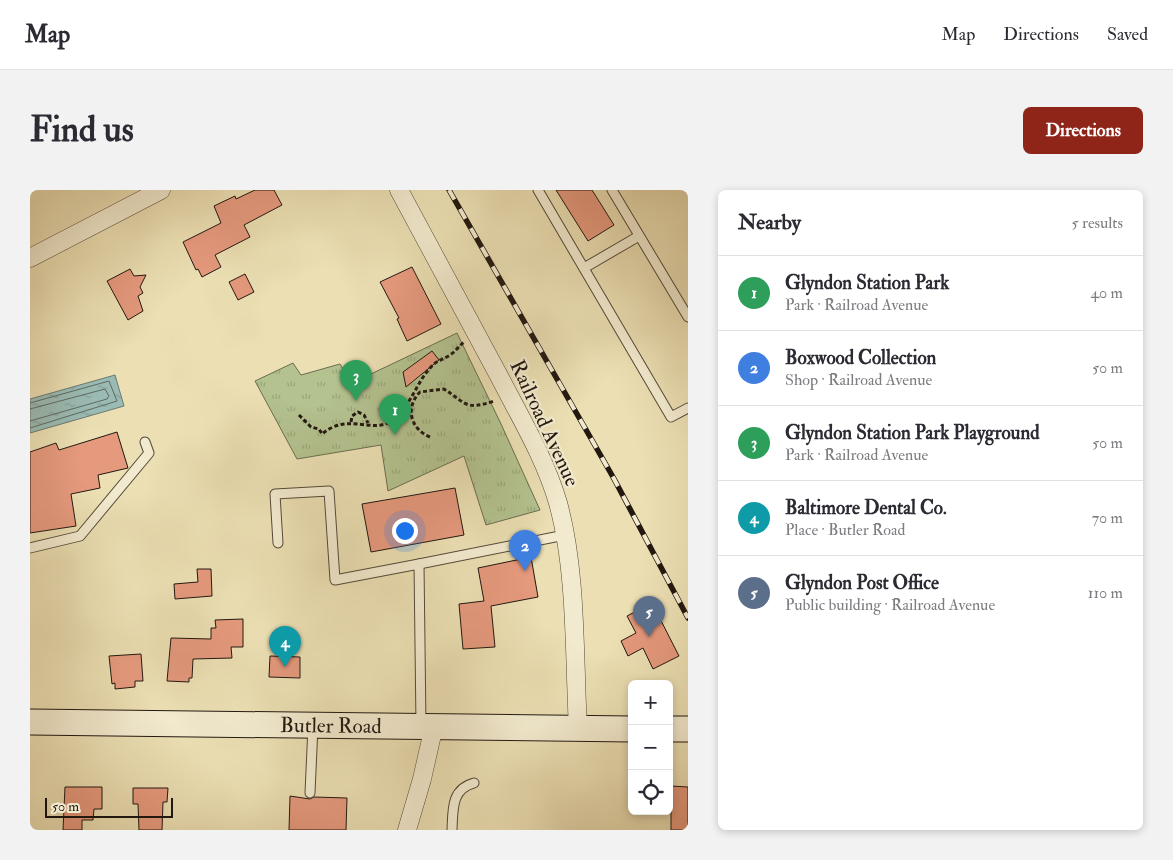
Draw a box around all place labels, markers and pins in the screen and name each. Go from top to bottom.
pin: 3 [340,360,372,401]
pin: 1 [379,394,411,435]
pin: 2 [509,530,541,571]
pin: 5 [633,596,665,637]
pin: 4 [269,626,301,667]

